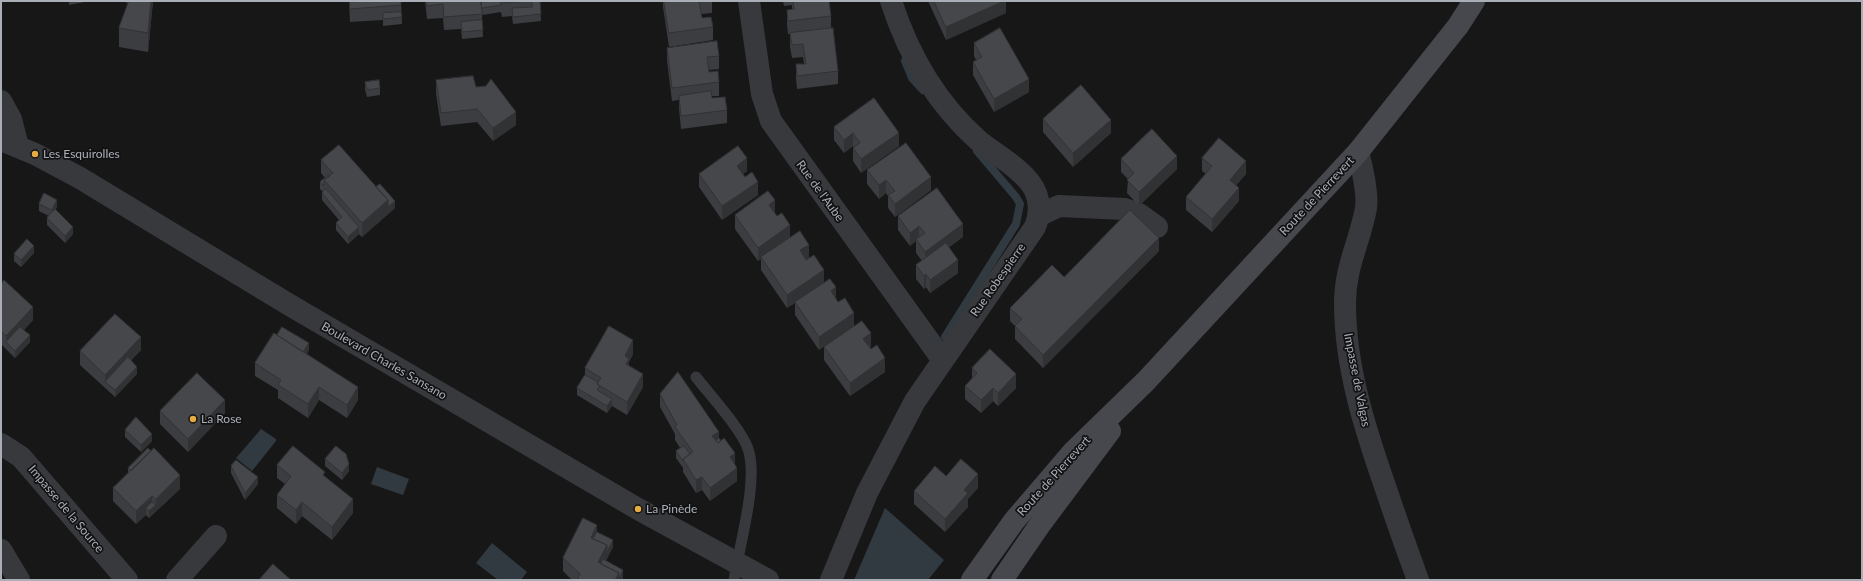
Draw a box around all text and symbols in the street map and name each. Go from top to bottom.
place label: Les Esquirolles [43,147,120,161]
marker: Les Esquirolles [30,149,40,159]
street label: Route de Pierrevert [1277,154,1357,238]
street label: Rue de l'Aube [793,158,847,224]
street label: Rue Robespierre [967,241,1029,319]
street label: Boulevard Charles Sansano [319,319,449,403]
street label: Impasse de Valgas [1341,332,1373,428]
place label: La Rose [201,412,242,426]
marker: La Rose [188,414,198,424]
street label: Route de Pierrevert [1014,433,1094,519]
street label: Impasse de la Source [25,462,107,556]
place label: La Pinède [646,502,697,516]
marker: La Pinède [633,504,643,514]

